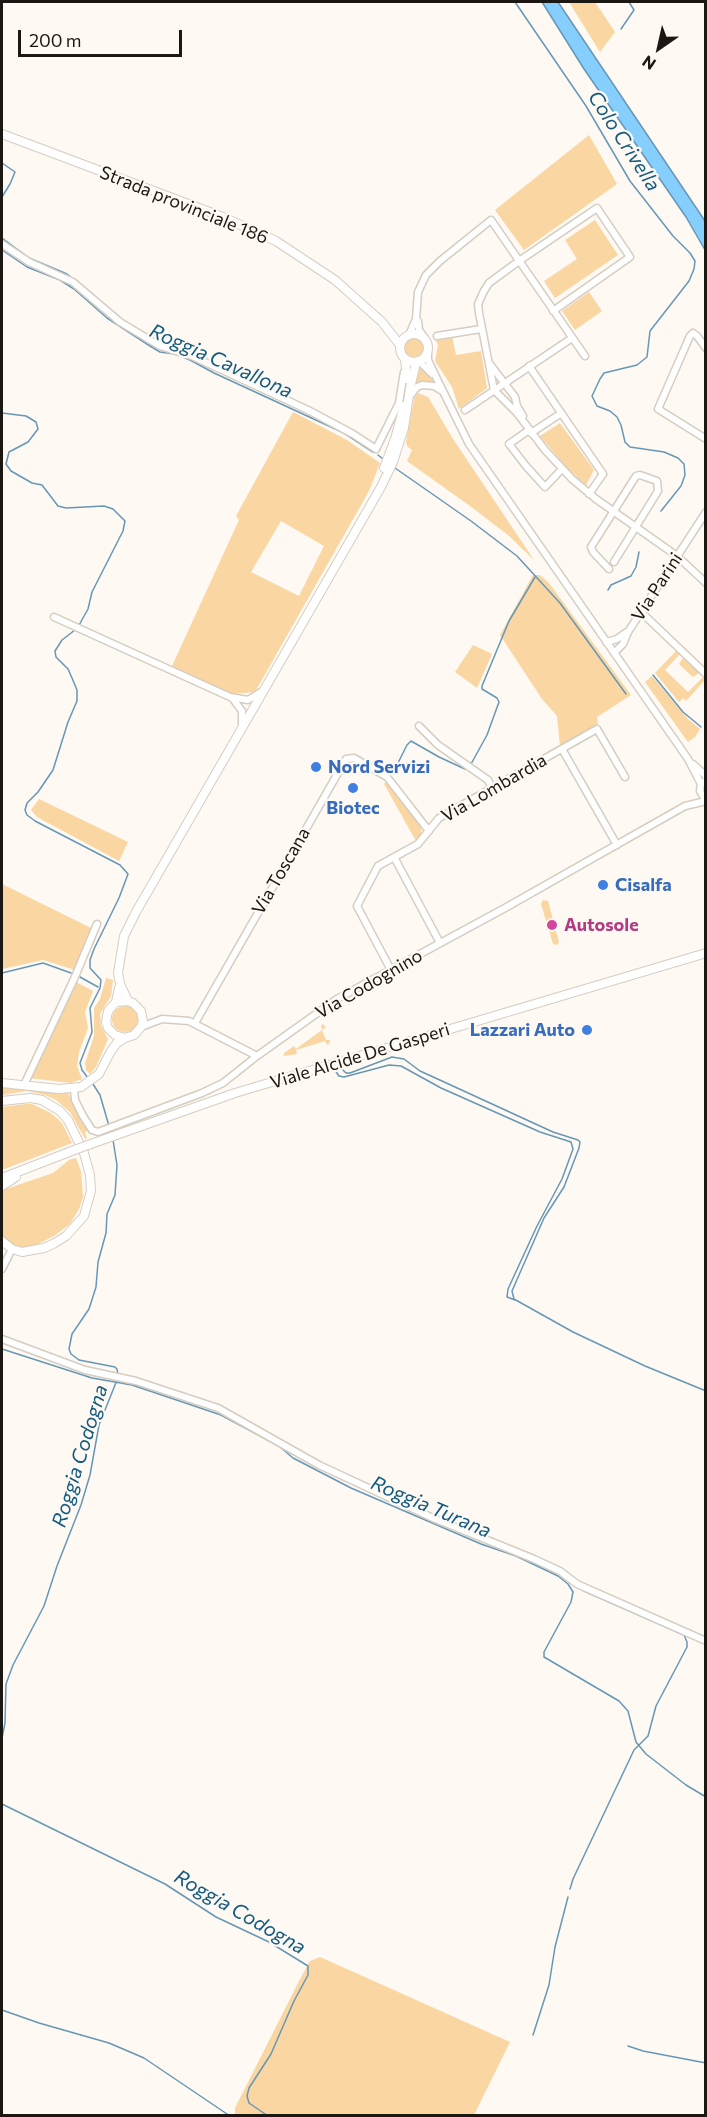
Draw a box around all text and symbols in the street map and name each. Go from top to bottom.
scale bar [21,18,184,56]
north arrow [629,18,689,78]
text: 200 m [29,29,82,51]
text: N [638,52,659,75]
water label: Colo Crivella [583,86,665,196]
street label: Strada provinciale 186 [97,161,271,249]
water label: Roggia Cavallona [146,319,296,403]
street label: Via Parini [627,549,687,625]
street label: Via Lombardia [438,749,550,827]
place label: Nord Servizi [328,756,430,778]
marker: Nord Servizi [309,760,323,774]
marker: Biotec [346,781,360,795]
place label: Biotec [326,797,380,819]
street label: Via Toscana [247,824,315,918]
place label: Cisalfa [615,874,672,896]
marker: Cisalfa [596,878,610,892]
place label: Autosole [564,914,639,936]
marker: Autosole [545,918,559,932]
street label: Via Codognino [312,945,426,1023]
street label: Viale Alcide De Gasperi [268,1018,452,1094]
place label: Lazzari Auto [470,1019,575,1041]
marker: Lazzari Auto [580,1023,594,1037]
water label: Roggia Codogna [47,1382,113,1530]
water label: Roggia Turana [367,1471,495,1543]
water label: Roggia Codogna [170,1865,310,1959]

